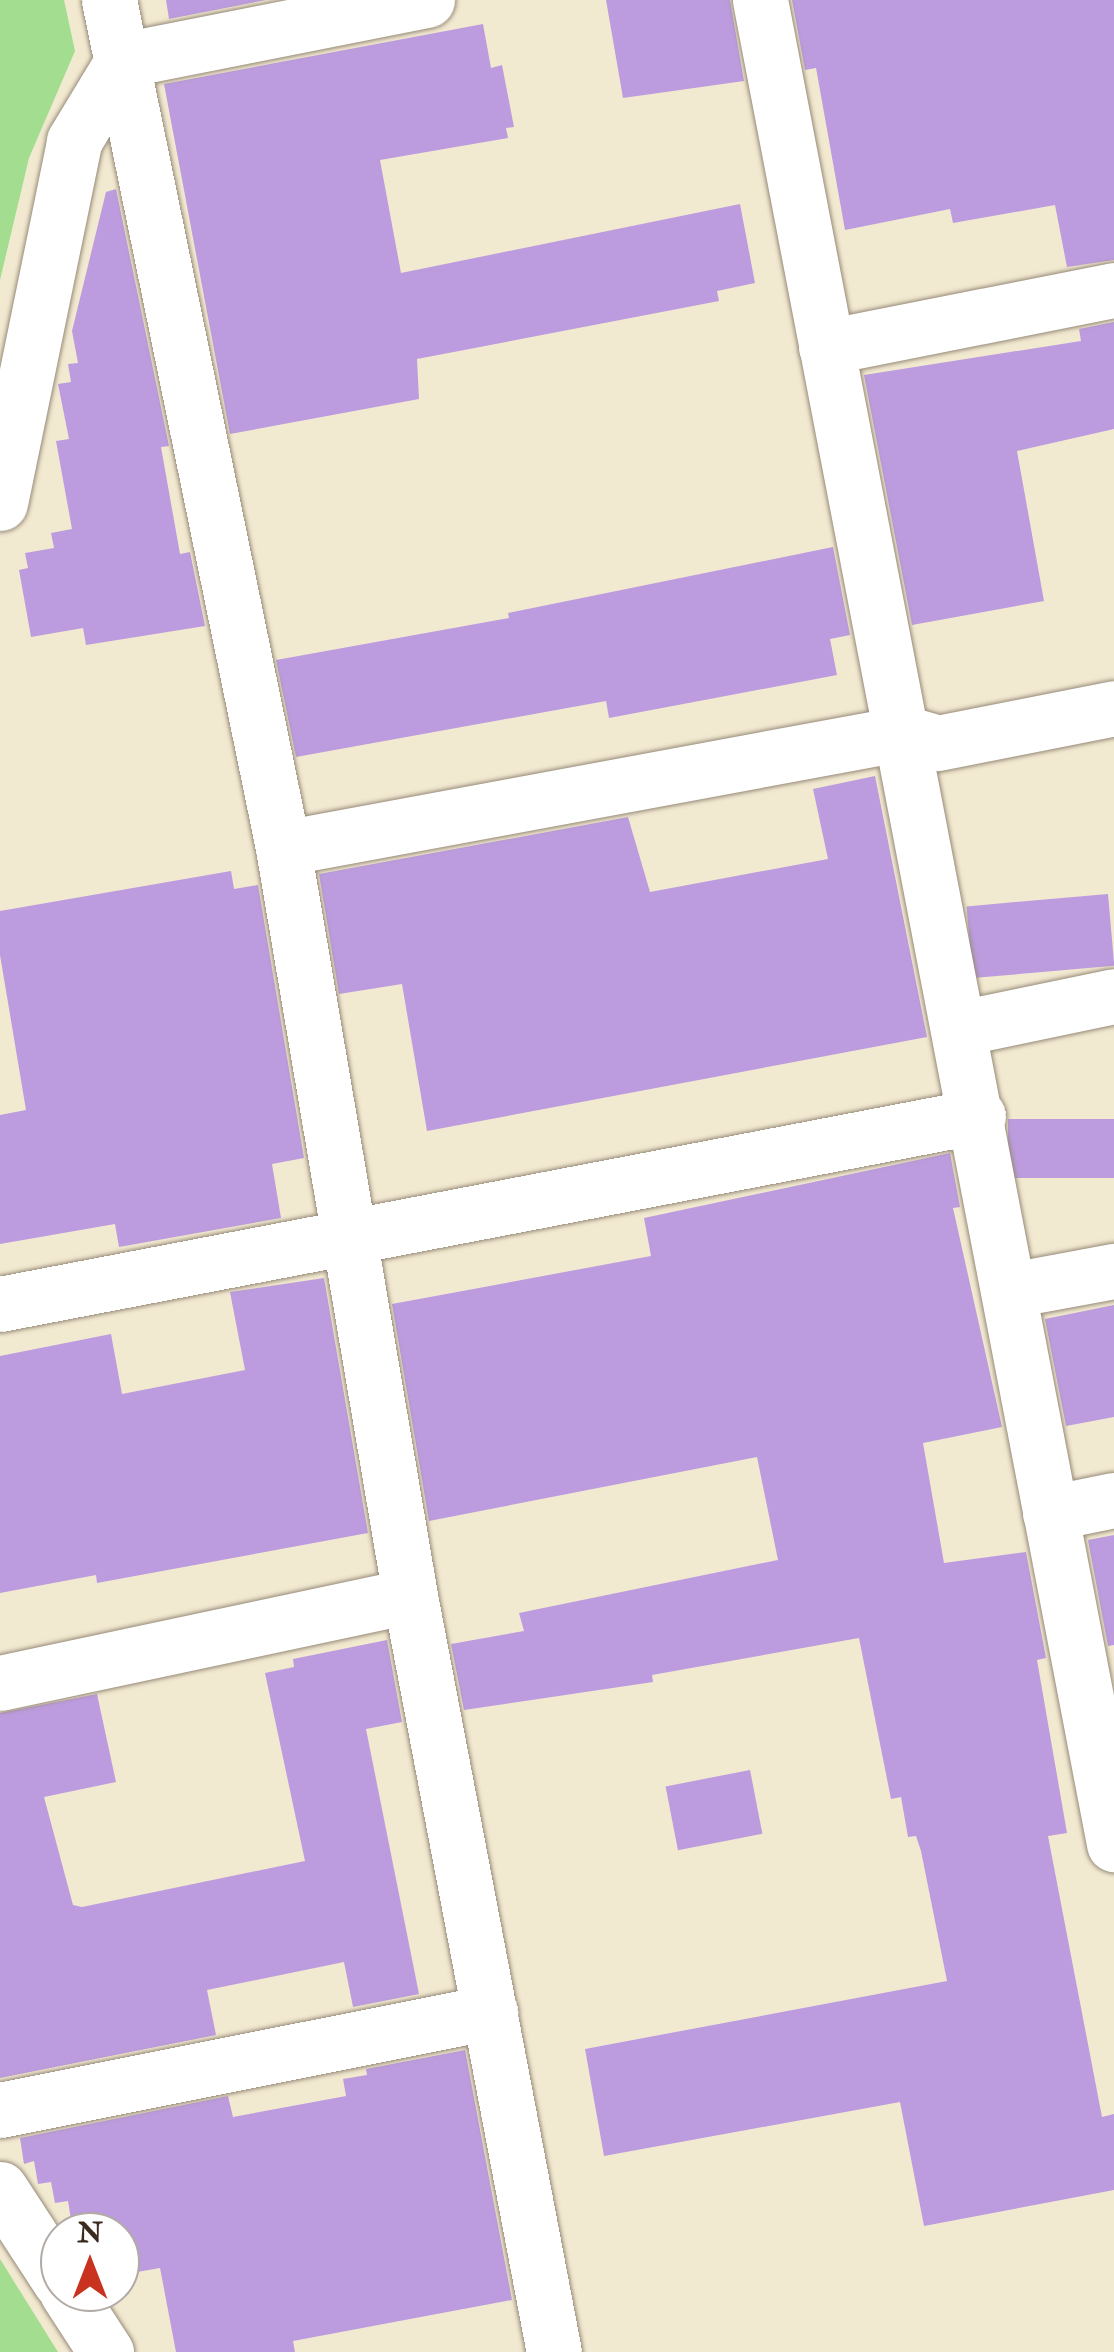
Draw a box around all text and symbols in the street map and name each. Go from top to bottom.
north arrow [40,2212,140,2312]
text: N [77,2216,103,2251]

